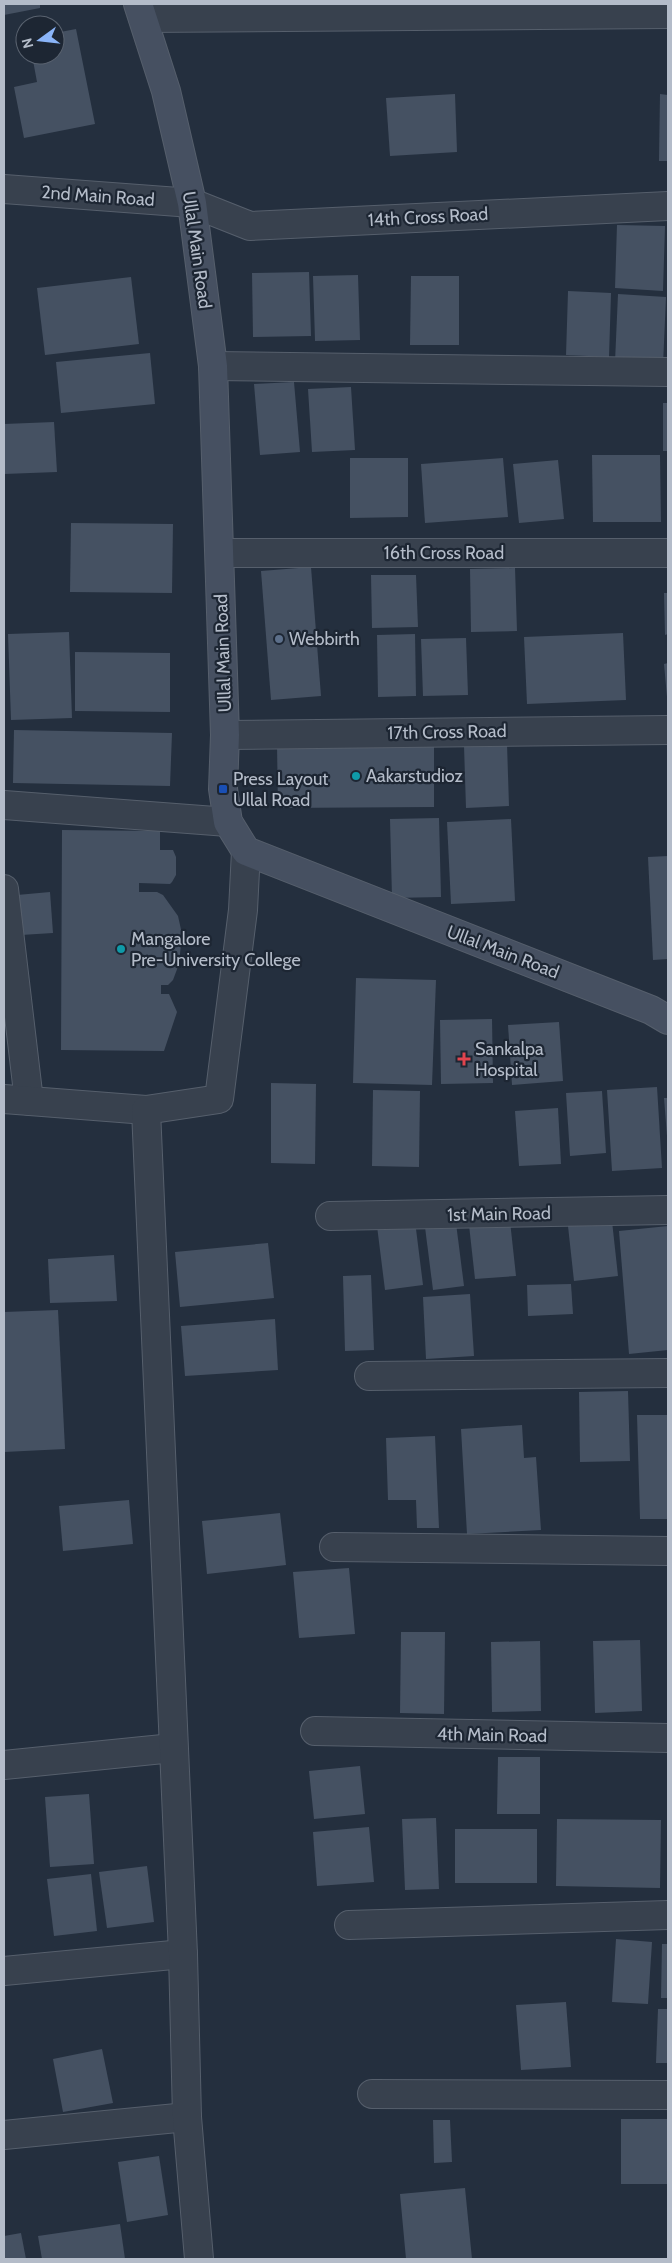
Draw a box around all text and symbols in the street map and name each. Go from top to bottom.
north arrow [15,15,65,65]
text: N [17,36,37,50]
street label: 2nd Main Road [41,181,155,211]
street label: Ullal Main Road [178,190,216,310]
street label: 14th Cross Road [367,203,489,231]
street label: 16th Cross Road [384,542,504,564]
street label: Ullal Main Road [210,593,236,713]
place label: Webbirth [289,628,360,650]
marker: Webbirth [273,633,285,645]
street label: 17th Cross Road [387,720,507,744]
place label: Aakarstudioz [366,765,464,787]
place label: Press Layout Ullal Road [233,768,328,811]
marker: Aakarstudioz [350,770,362,782]
marker: Press Layout Ullal Road [217,783,229,795]
street label: Ullal Main Road [444,921,562,983]
place label: Mangalore Pre-University College [131,928,301,971]
marker: Mangalore Pre-University College [115,943,127,955]
place label: Sankalpa Hospital [475,1038,544,1081]
marker: Sankalpa Hospital [457,1052,471,1066]
street label: 1st Main Road [447,1202,551,1226]
street label: 4th Main Road [437,1723,547,1747]

